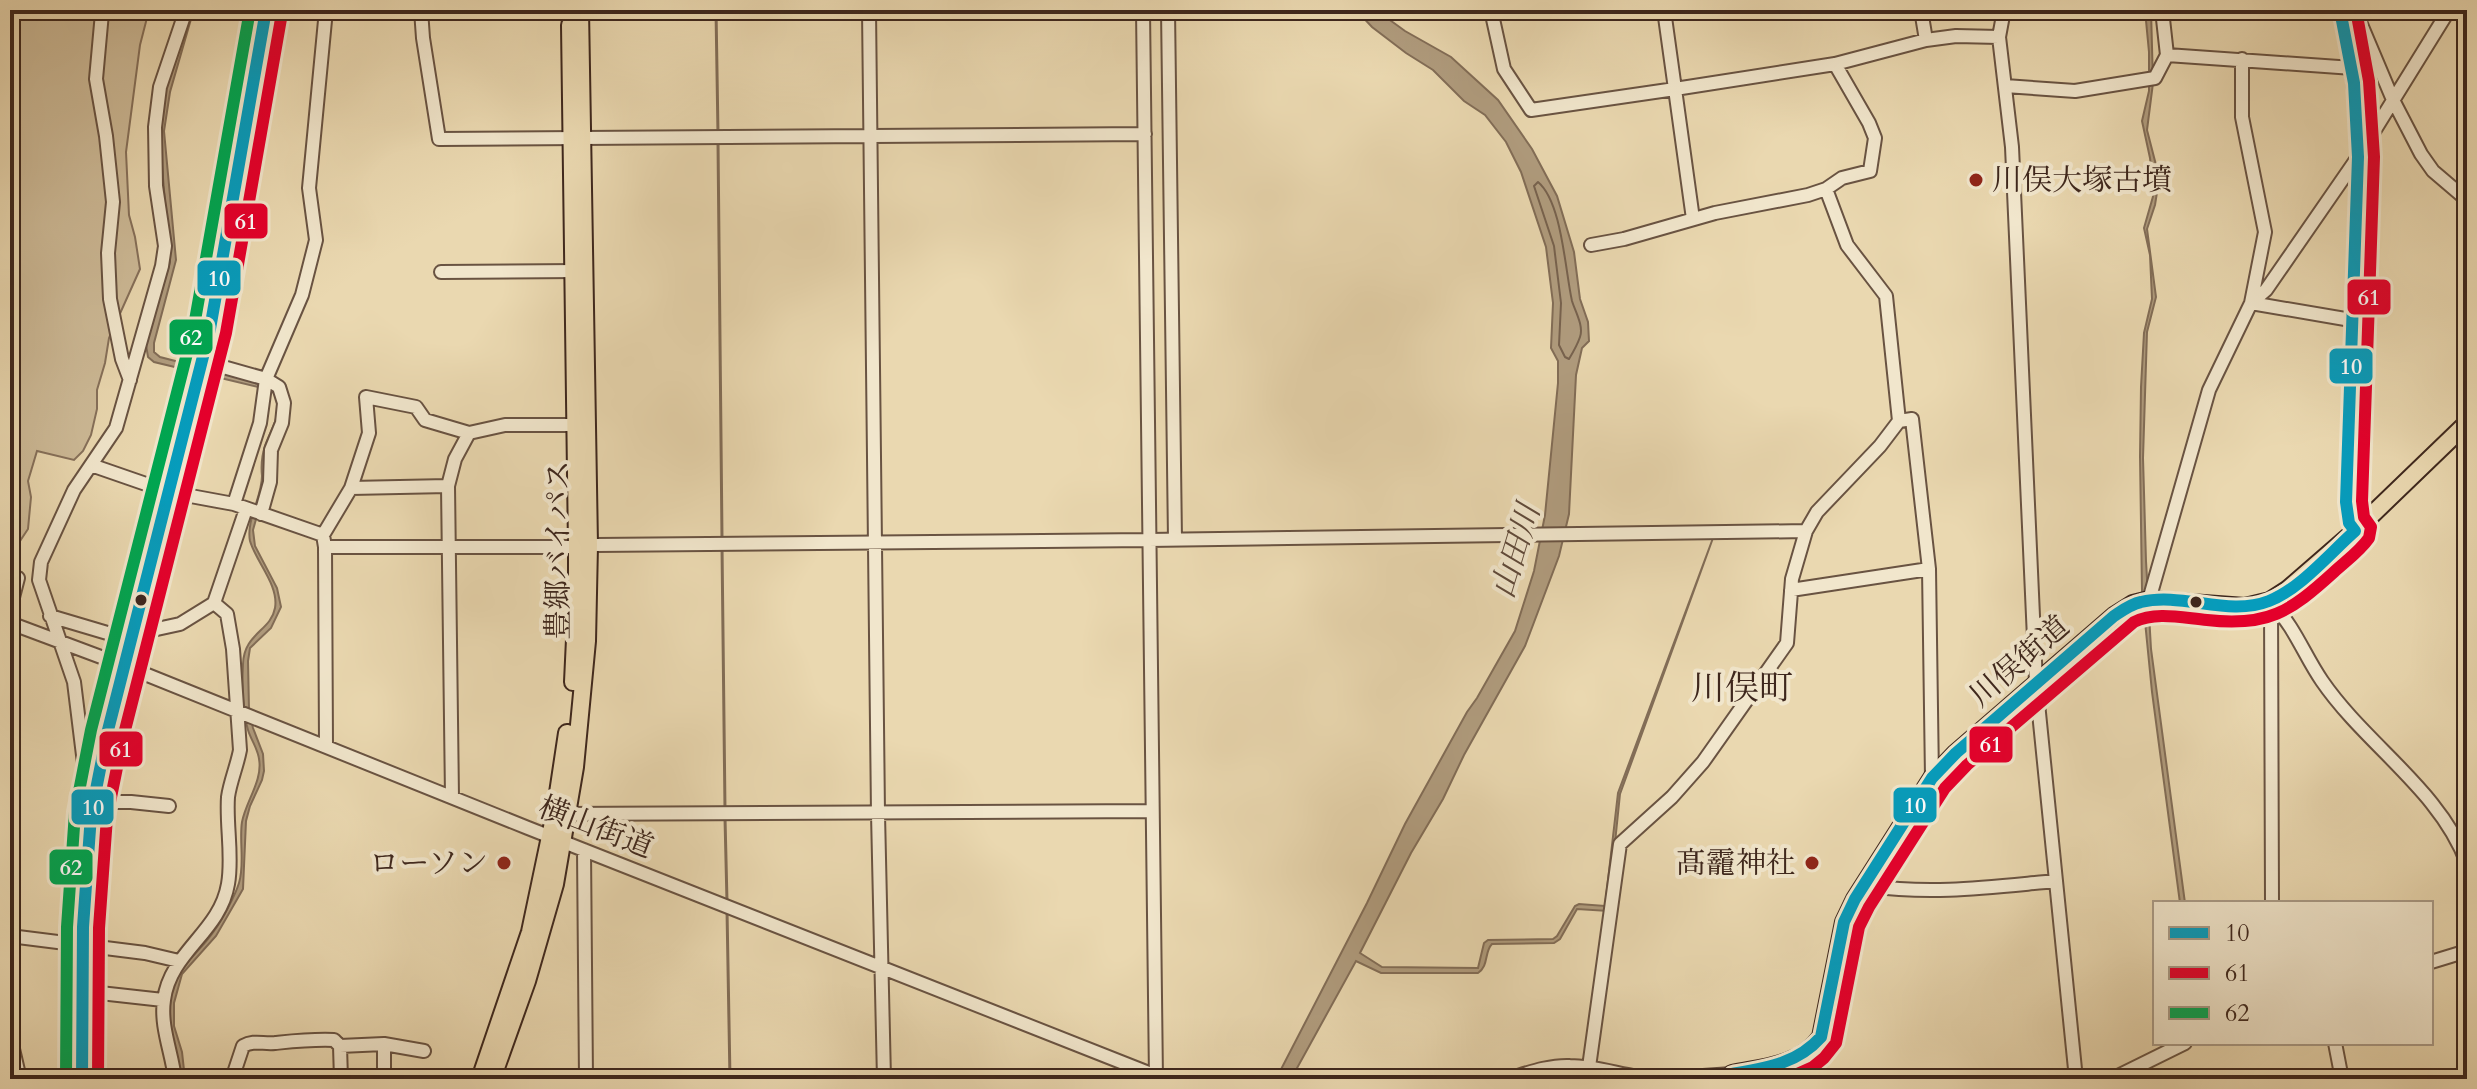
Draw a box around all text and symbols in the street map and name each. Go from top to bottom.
place label: 川俣大塚古墳 [1992,160,2172,201]
marker: 川俣大塚古墳 [1967,171,1985,189]
line badge: 61 [223,202,269,240]
text: 61 [235,207,257,237]
line badge: 10 [196,259,242,297]
text: 10 [208,264,230,294]
line badge: 61 [2346,278,2392,316]
text: 61 [2358,283,2380,313]
line badge: 62 [168,318,214,356]
text: 62 [180,323,202,353]
line badge: 10 [2328,347,2374,385]
text: 10 [2340,352,2362,382]
street label: 豊郷バイパス [538,460,579,640]
water label: 山田川 [1481,496,1552,604]
unlabelled marker [133,592,149,608]
unlabelled marker [2188,594,2204,610]
street label: 川俣街道 [1961,607,2078,716]
district label: 川俣町 [1691,665,1793,711]
line badge: 61 [1968,725,2014,764]
line badge: 61 [98,730,144,768]
text: 61 [1980,730,2002,760]
text: 61 [110,735,132,765]
line badge: 10 [1892,786,1938,824]
street label: 横山街道 [532,787,659,868]
line badge: 10 [70,788,115,826]
text: 10 [1904,791,1926,821]
text: 10 [82,793,104,823]
place label: ローソン [369,843,488,884]
place label: 髙靇神社 [1676,843,1796,884]
line badge: 62 [48,848,94,886]
text: 62 [60,853,82,883]
marker: ローソン [495,854,513,872]
marker: 髙靇神社 [1803,854,1821,872]
legend [2153,901,2433,1045]
text: 10 [2225,917,2250,950]
text: 61 [2225,957,2250,990]
text: 62 [2225,997,2250,1030]

